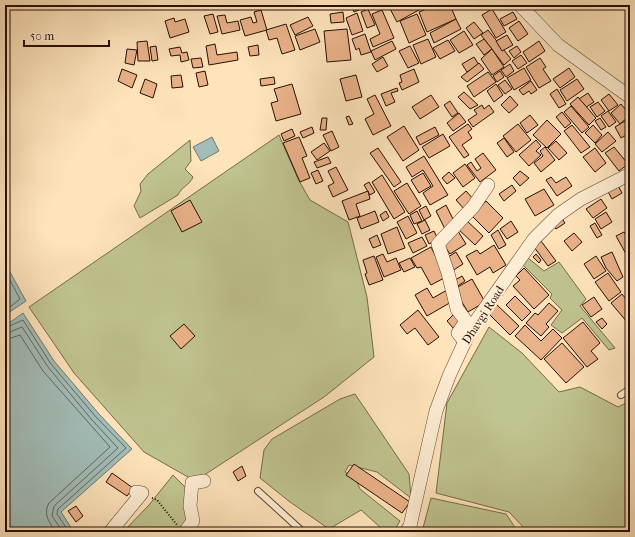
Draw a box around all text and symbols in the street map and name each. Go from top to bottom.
scale bar [24,22,109,48]
text: 50 m [30,29,54,43]
street label: Dhavgi Road [459,283,507,347]

